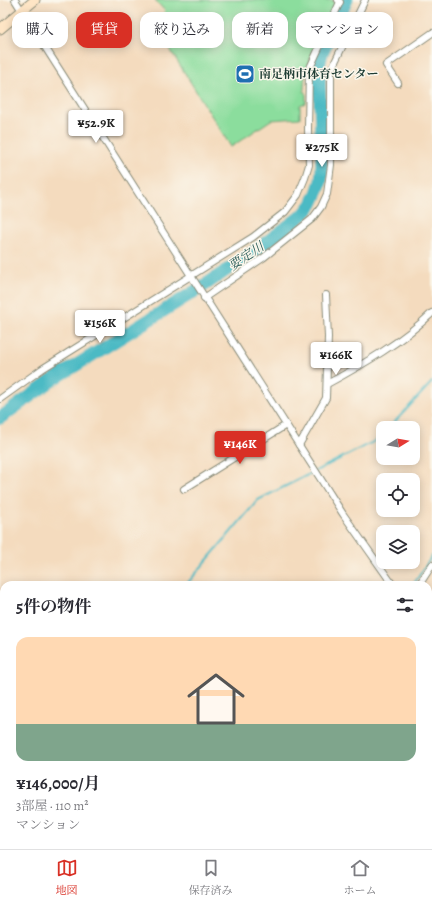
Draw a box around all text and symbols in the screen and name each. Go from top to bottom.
chip: 購入 [12,12,68,48]
chip: 賃貸 [76,12,132,48]
chip: 絞り込み [140,12,224,48]
chip: 新着 [232,12,288,48]
chip: マンション [296,12,393,48]
sports icon: 南足柄市体育センター [234,63,256,85]
place label: 南足柄市体育センター [259,66,379,82]
pin: ¥52.9K [63,110,129,144]
text: ¥52.9K [77,114,115,131]
pin: ¥275K [294,134,350,168]
text: ¥275K [305,138,339,155]
water label: 要定川 [225,237,269,274]
pin: ¥156K [72,310,128,344]
text: ¥156K [84,314,116,331]
pin: ¥166K [308,342,364,376]
text: ¥166K [320,346,352,363]
north arrow [376,421,420,465]
map controls [376,421,420,569]
pin: ¥146K [212,431,268,465]
text: ¥146K [224,435,256,452]
button: locate [376,473,420,517]
button: layers [376,525,420,569]
icon: filters [394,594,416,616]
text: 5件の物件 [16,595,91,618]
icon: home [180,663,252,735]
text: ¥146,000/月 [16,772,101,795]
text: 3部屋 · 110 m² [16,797,89,814]
text: マンション [16,816,80,833]
tab: 地図 [56,857,78,898]
tab: 保存済み [189,857,233,898]
tab: ホーム [344,857,377,898]

